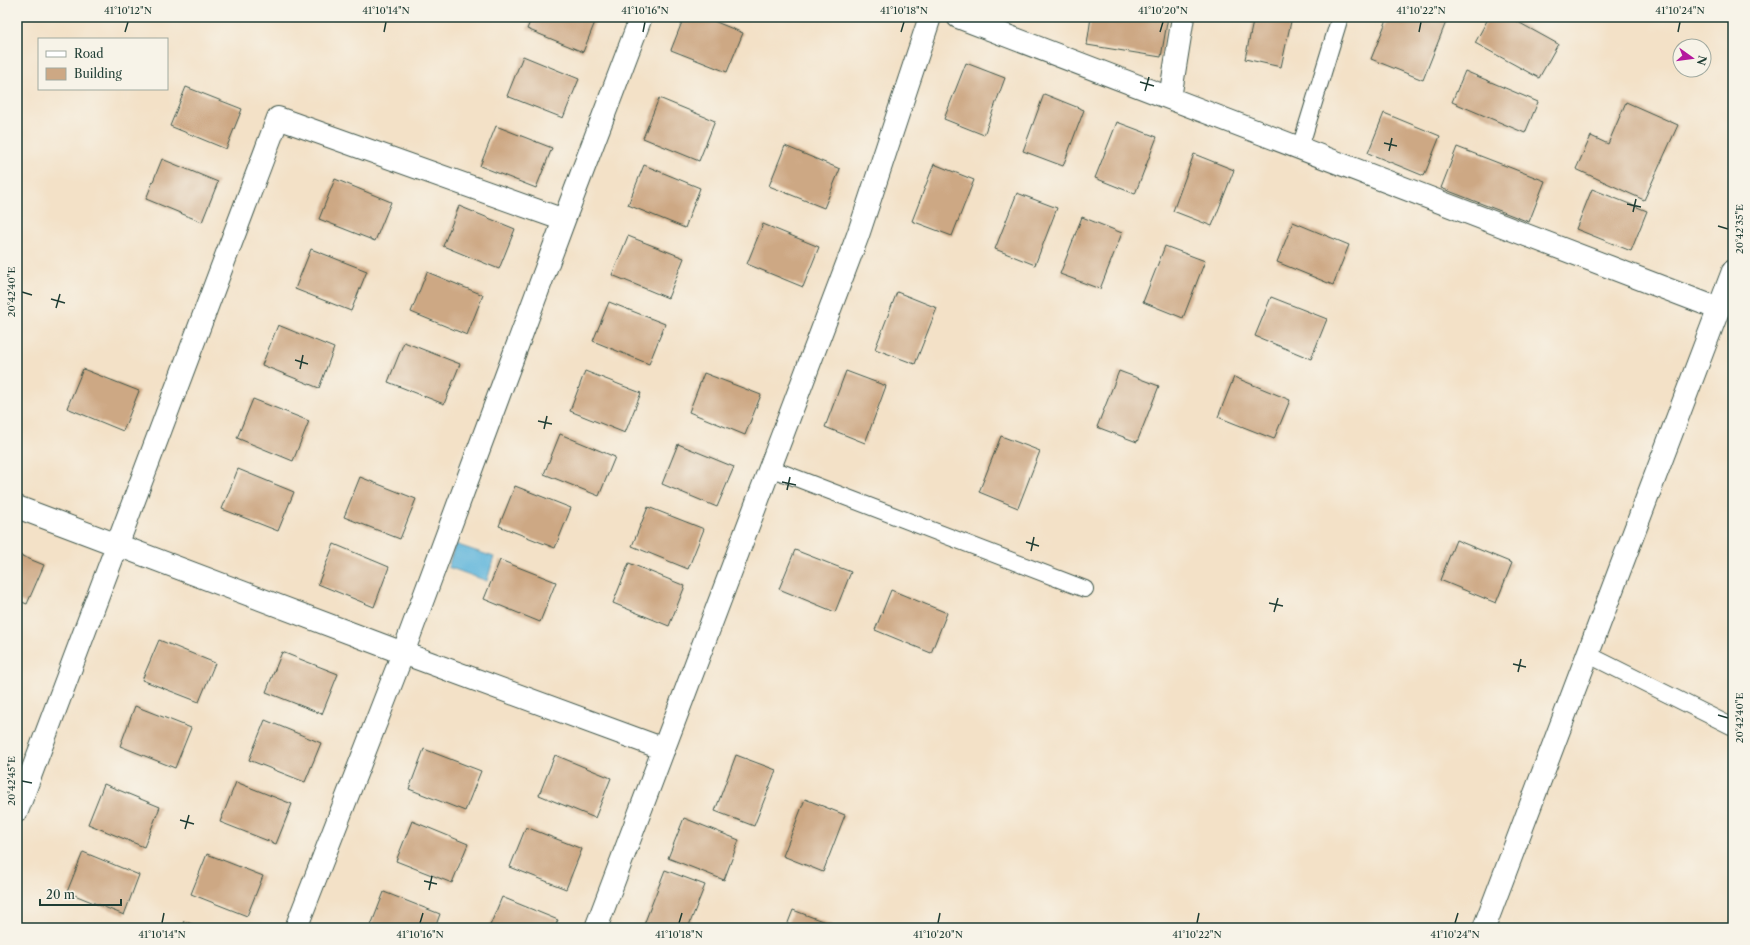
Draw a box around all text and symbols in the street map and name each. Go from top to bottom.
text: 41°10'12"N [104,4,152,17]
text: 41°10'14"N [362,4,410,17]
text: 41°10'16"N [621,4,669,17]
text: 41°10'18"N [880,4,928,17]
text: 41°10'20"N [1138,4,1188,17]
text: 41°10'22"N [1396,4,1446,17]
text: 41°10'24"N [1655,4,1705,17]
legend [38,38,168,90]
north arrow [1672,38,1712,78]
text: Road [74,46,104,61]
text: N [1694,54,1710,67]
text: Building [74,66,122,81]
text: 20°42'35"E [1733,204,1746,254]
text: 20°42'40"E [5,267,18,317]
text: 20°42'40"E [1733,693,1746,743]
text: 20°42'45"E [5,756,18,806]
scale bar [40,881,121,907]
text: 20 m [46,887,75,902]
text: 41°10'14"N [138,928,186,941]
text: 41°10'16"N [396,928,444,941]
text: 41°10'18"N [655,928,703,941]
text: 41°10'20"N [913,928,963,941]
text: 41°10'22"N [1172,928,1222,941]
text: 41°10'24"N [1430,928,1480,941]

